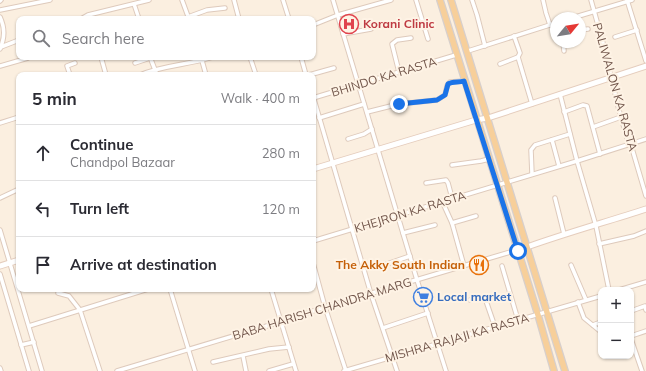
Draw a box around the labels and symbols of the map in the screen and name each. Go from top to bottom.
north arrow [550,12,586,48]
hospital icon: Korani Clinic [338,13,360,35]
place label: Korani Clinic [363,16,435,31]
street label: PALIWALON KA RASTA [590,21,641,153]
street label: BHINDO KA RASTA [329,53,439,100]
route end [390,95,408,113]
street label: KHEJRON KA RASTA [352,187,468,236]
route start [509,242,527,260]
restaurant icon: The Akky South Indian [468,254,490,276]
place label: The Akky South Indian [336,257,465,272]
street label: BABA HARISH CHANDRA MARG [230,274,413,343]
supermarket icon: Local market [412,286,434,308]
place label: Local market [437,289,512,304]
street label: MISHRA RAJAJI KA RASTA [383,310,531,365]

